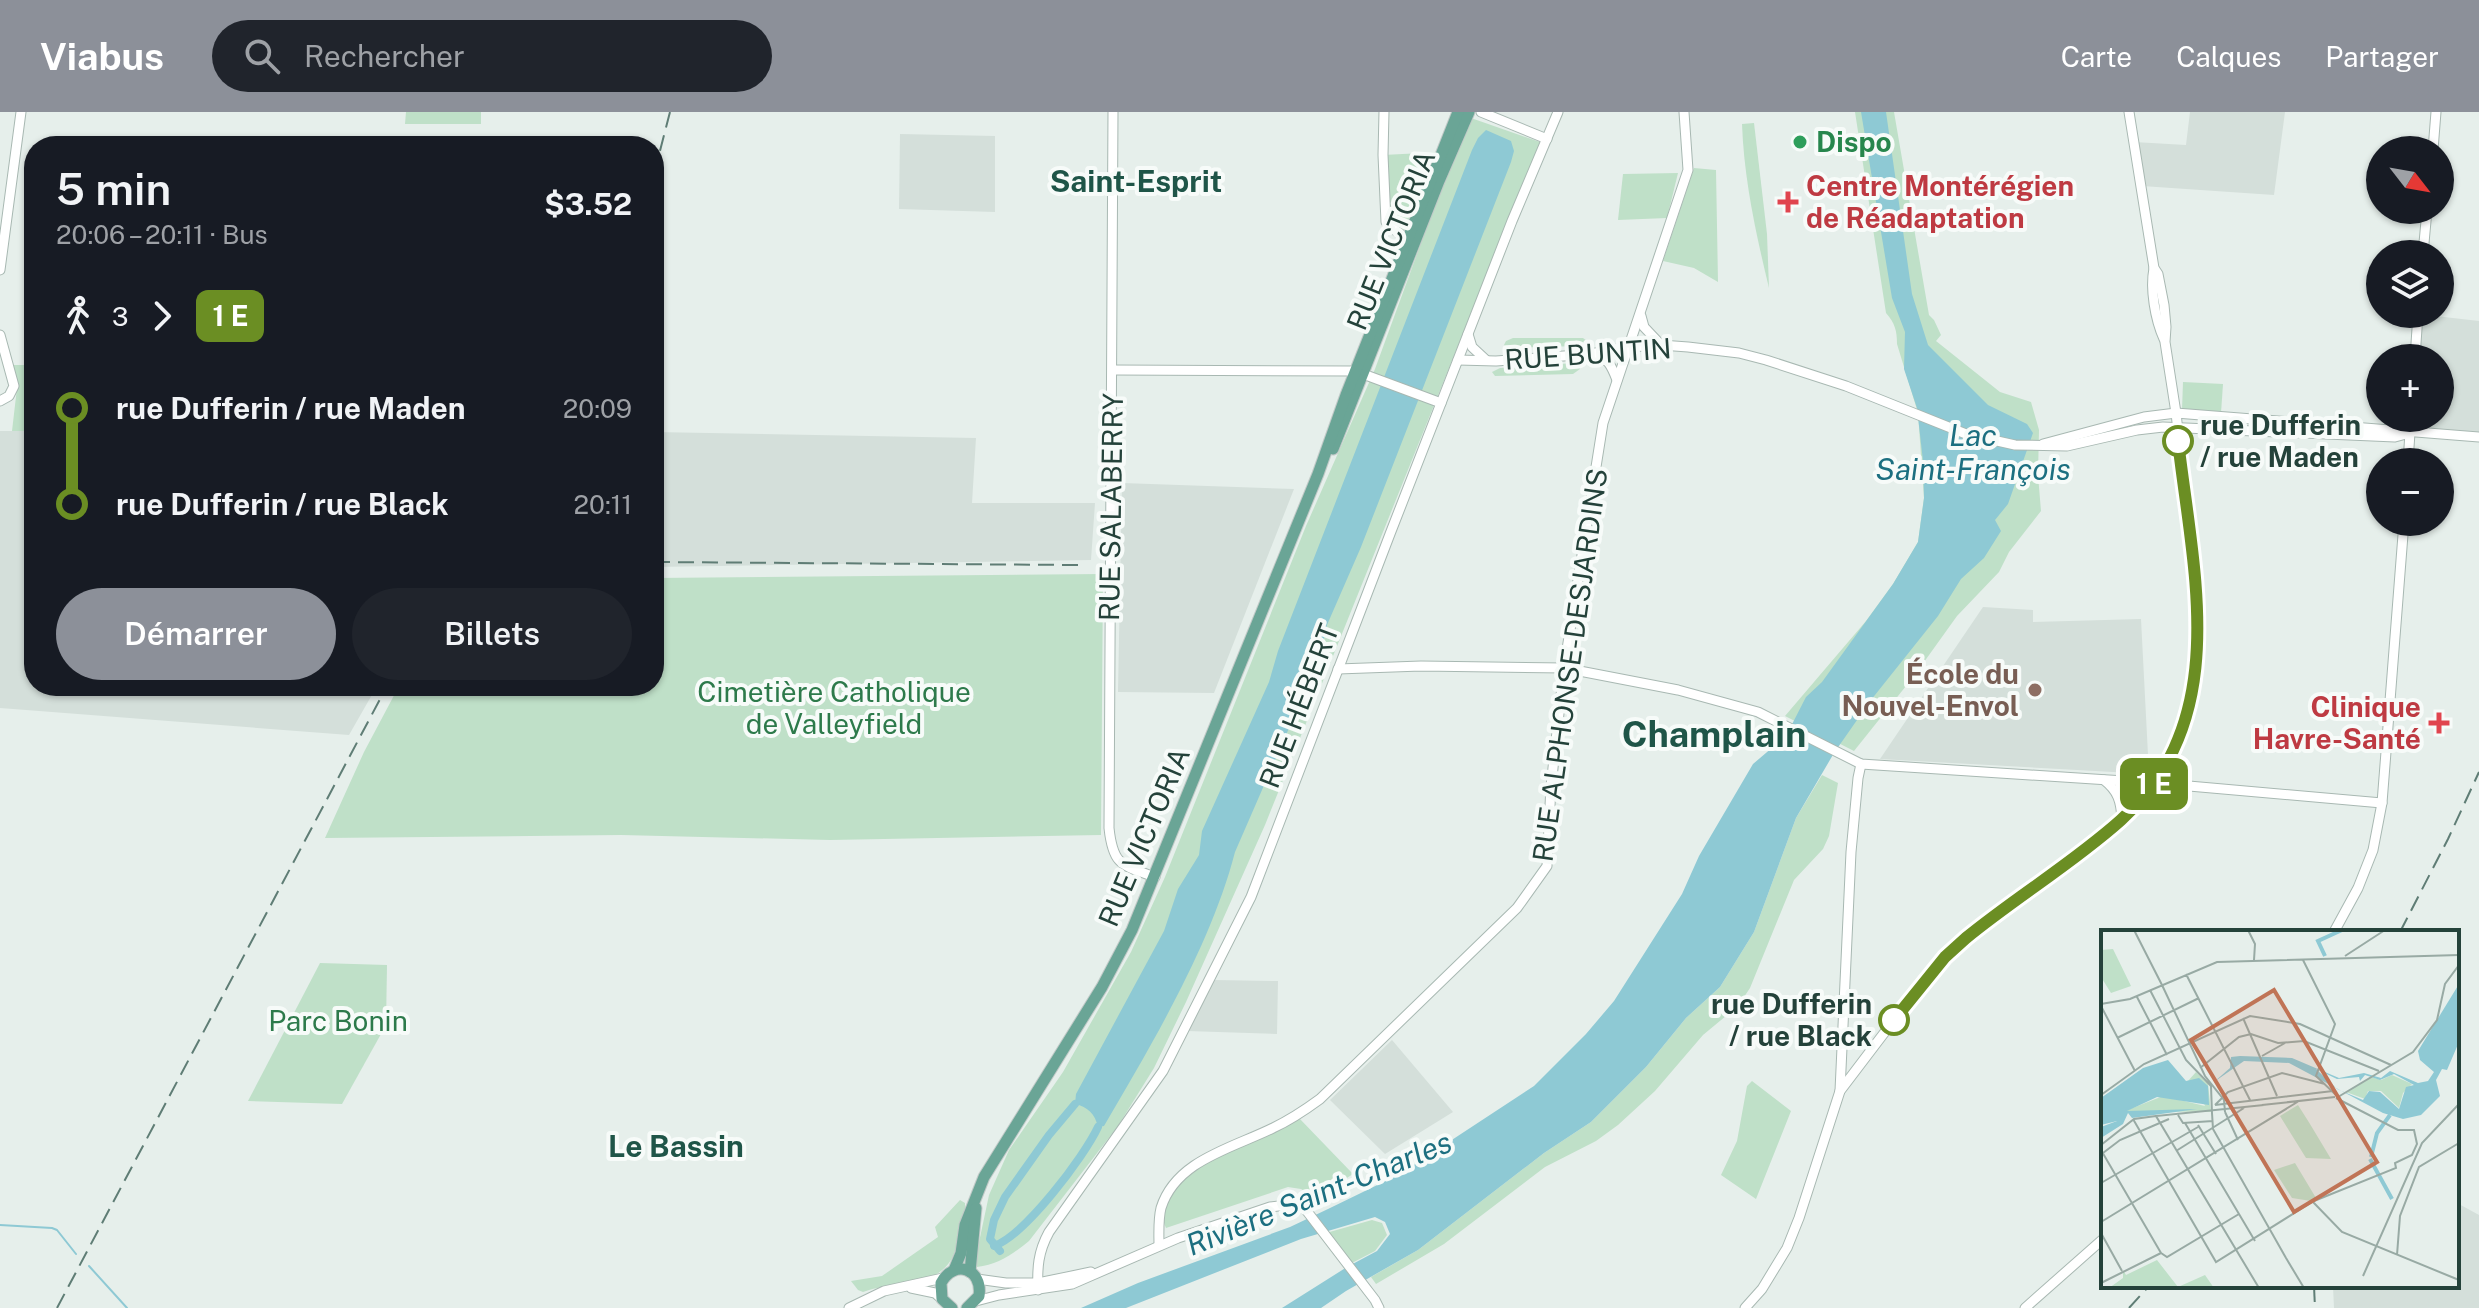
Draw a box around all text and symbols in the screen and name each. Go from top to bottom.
search box [212,20,772,92]
text: Viabus [40,34,164,79]
icon: search [240,34,284,78]
text: Rechercher [304,38,465,74]
text: Carte [2061,40,2132,73]
text: Calques [2176,40,2281,73]
text: Partager [2325,40,2439,73]
place label: Dispo [1816,125,1892,158]
marker: Dispo [1791,133,1809,151]
north arrow [2366,136,2454,224]
map controls [2366,136,2454,536]
street label: RUE VICTORIA [1339,145,1442,334]
text: 5 min [56,163,171,215]
district label: Saint-Esprit [1050,163,1222,199]
place label: Centre Montérégien de Réadaptation [1806,169,2074,234]
text: $3.52 [544,186,632,222]
marker: Centre Montérégien de Réadaptation [1777,191,1799,213]
text: 20:06 – 20:11 · Bus [56,219,268,250]
button: layers [2366,240,2454,328]
icon: walk [56,294,100,338]
icon: forward [140,294,184,338]
text: 1 E [212,299,248,332]
text: 3 [112,301,128,332]
street label: RUE BUNTIN [1503,331,1673,376]
button: + [2366,344,2454,432]
text: rue Dufferin / rue Maden [116,390,466,426]
text: 20:09 [563,393,632,424]
street label: RUE SALABERRY [1092,393,1129,621]
place label: rue Dufferin / rue Maden [2200,408,2361,473]
water label: Lac Saint-François [1875,417,2071,487]
marker: rue Dufferin / rue Maden [2163,426,2193,456]
button: − [2366,448,2454,536]
street label: RUE ALPHONSE-DESJARDINS [1526,466,1613,864]
text: rue Dufferin / rue Black [116,486,449,522]
text: 20:11 [574,489,632,520]
button: Démarrer [56,588,336,680]
button: Billets [352,588,632,680]
street label: RUE HÉBERT [1252,619,1345,793]
place label: École du Nouvel-Envol [1842,657,2019,722]
park label: Cimetière Catholique de Valleyfield [697,675,971,740]
marker: École du Nouvel-Envol [2026,681,2044,699]
place label: Clinique Havre-Santé [2253,690,2421,755]
marker: Clinique Havre-Santé [2428,712,2450,734]
district label: Champlain [1622,713,1806,755]
street label: RUE VICTORIA [1091,743,1196,931]
line badge: 1 E [2108,758,2200,810]
text: 1 E [2136,767,2172,800]
inset map [2101,930,2459,1288]
place label: rue Dufferin / rue Black [1711,987,1872,1052]
park label: Parc Bonin [268,1004,408,1037]
marker: rue Dufferin / rue Black [1879,1005,1909,1035]
water label: Rivière Saint-Charles [1181,1123,1457,1263]
district label: Le Bassin [608,1128,744,1164]

